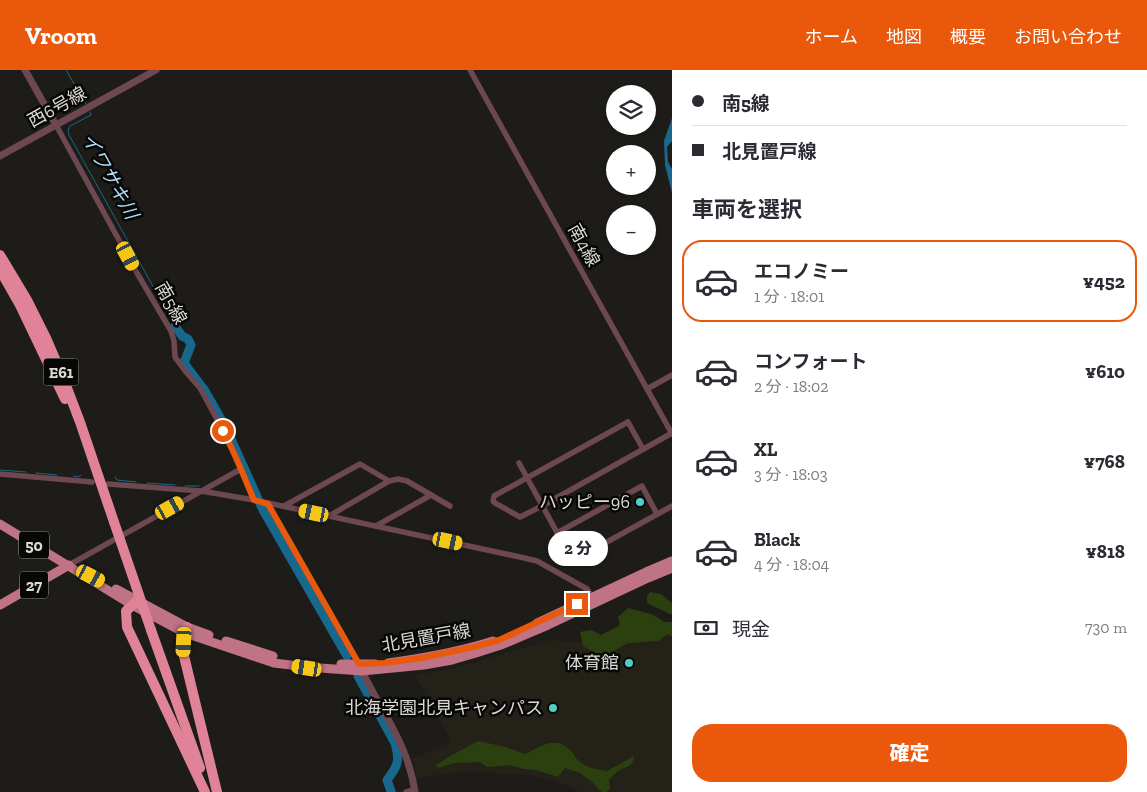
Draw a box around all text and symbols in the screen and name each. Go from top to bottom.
text: Vroom [25,21,97,50]
text: ホーム [805,26,858,48]
text: 地図 [886,26,922,48]
text: 概要 [950,26,986,48]
text: お問い合わせ [1014,26,1122,48]
street label: 西6号線 [24,82,90,132]
map controls [606,85,656,255]
button: layers [606,85,656,135]
text: 南5線 [722,92,770,115]
water label: イワサキ川 [77,129,144,225]
text: 北見置戸線 [722,140,817,163]
button: + [606,145,656,195]
text: 車両を選択 [692,196,802,223]
button: − [606,205,656,255]
street label: 南4線 [563,220,605,270]
car [114,239,141,273]
icon: car [694,259,739,304]
text: エコノミー [754,260,849,283]
text: ¥452 [1083,270,1125,293]
street label: 南5線 [150,278,192,328]
text: 1 分 · 18:01 [754,287,824,306]
icon: car [694,349,739,394]
text: コンフォート [754,350,867,373]
road number: E61 [44,358,78,386]
text: ¥610 [1085,360,1125,383]
text: 2 分 · 18:02 [754,377,828,396]
route start [212,420,234,442]
text: XL [754,438,777,461]
icon: car [694,439,739,484]
text: ¥768 [1084,450,1125,473]
text: 3 分 · 18:03 [754,465,828,484]
place label: ハッピー96 [539,491,630,513]
car [153,494,186,522]
marker: ハッピー96 [634,496,646,508]
car [297,503,330,523]
text: Black [754,528,800,551]
icon: car [694,529,739,574]
car [431,531,464,551]
road number: 50 [19,532,49,558]
callout: 2 分 [547,532,607,566]
text: 2 分 [564,539,592,558]
text: ¥818 [1086,540,1125,563]
text: 4 分 · 18:04 [754,555,829,574]
car [74,562,107,590]
road number: 27 [20,572,48,598]
route end [566,593,588,615]
icon: cash [692,614,720,642]
text: 現金 [732,618,770,641]
text: 730 m [1085,618,1127,637]
street label: 北見置戸線 [380,619,472,657]
car [175,627,192,657]
place label: 体育館 [565,652,619,674]
marker: 体育館 [623,657,635,669]
car [291,658,322,678]
place label: 北海学園北見キャンパス [345,697,543,719]
marker: 北海学園北見キャンパス [547,702,559,714]
button: 確定 [692,724,1127,782]

